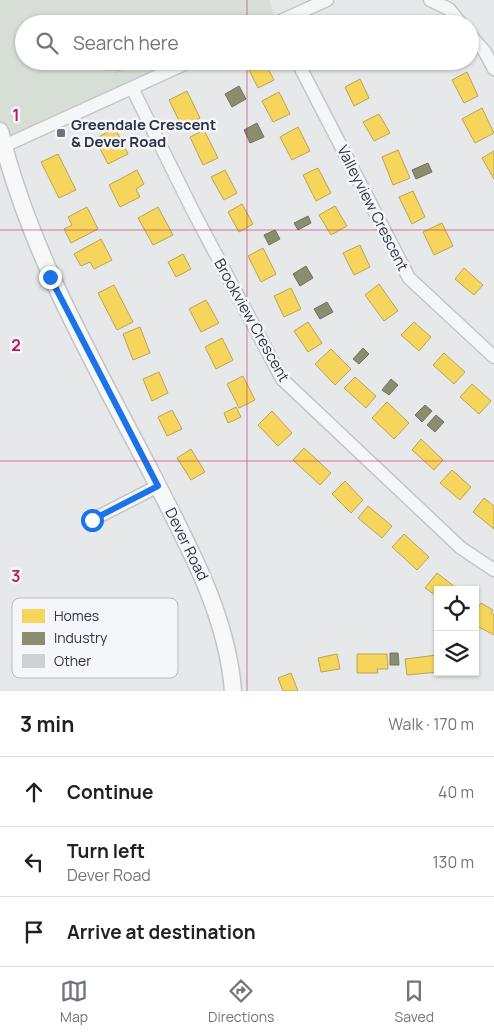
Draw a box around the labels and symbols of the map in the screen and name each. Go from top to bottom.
text: 1 [12,104,20,126]
place label: Greendale Crescent & Dever Road [71,114,216,152]
marker: Greendale Crescent & Dever Road [55,127,67,139]
street label: Valleyview Crescent [332,142,414,274]
street label: Brookview Crescent [209,255,295,385]
route end [39,266,62,289]
text: 2 [11,334,21,356]
street label: Dever Road [160,504,214,584]
route start [81,509,104,532]
text: 3 [11,565,21,587]
legend [12,598,178,678]
text: Homes [54,606,99,625]
text: Industry [54,628,108,647]
text: Other [54,651,91,670]

